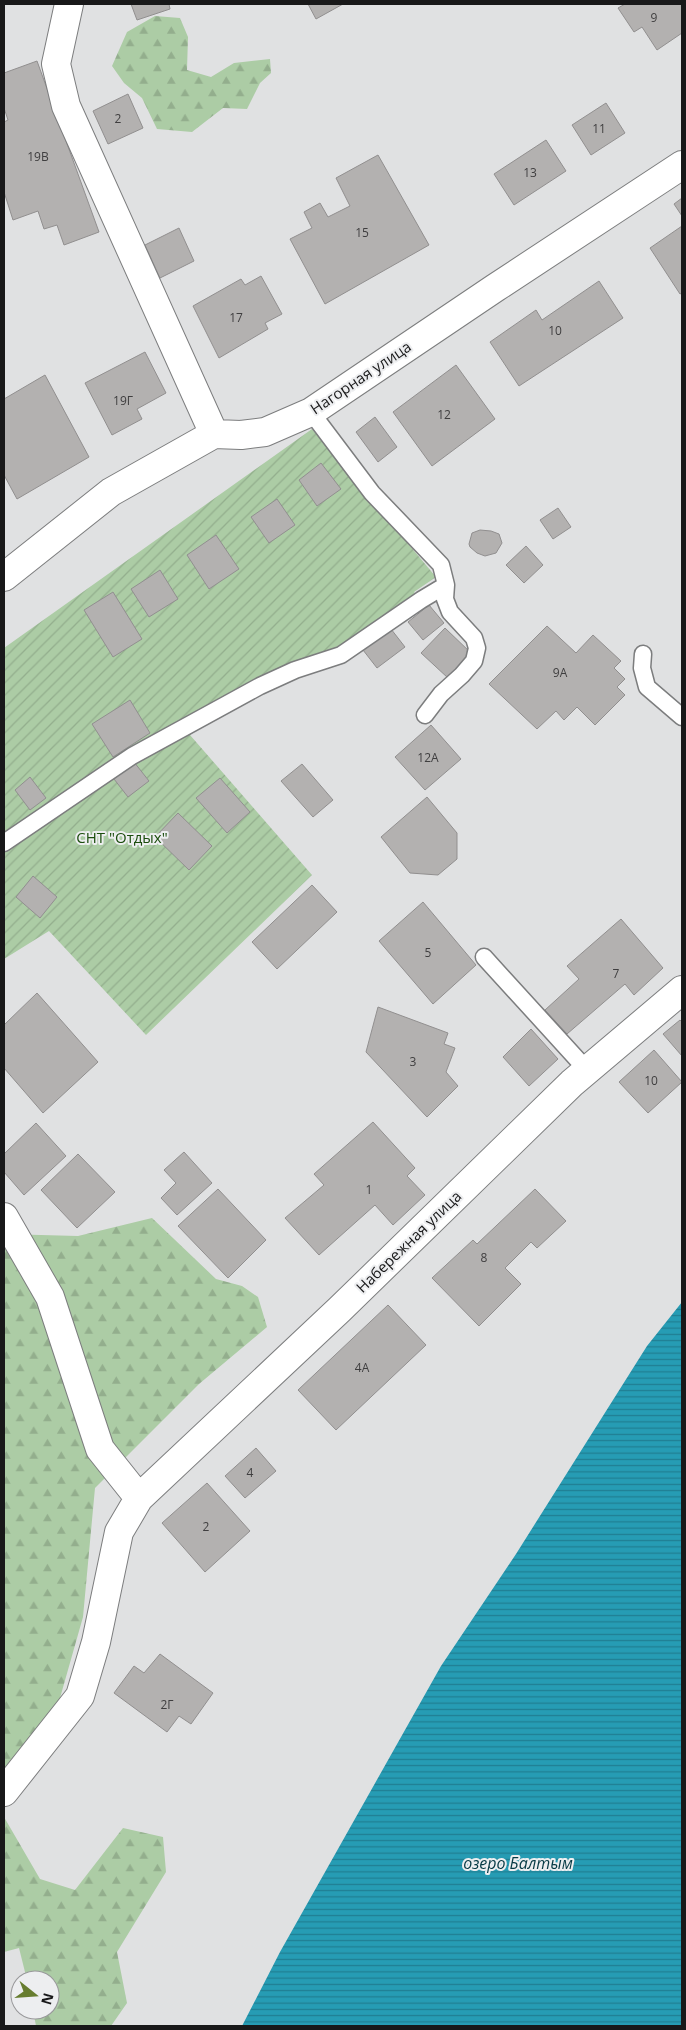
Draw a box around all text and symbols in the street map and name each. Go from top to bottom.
house number: 9 [651,9,658,26]
house number: 2 [115,110,122,127]
house number: 11 [592,120,606,137]
house number: 19В [27,148,49,165]
house number: 13 [523,164,537,181]
house number: 15 [355,224,369,241]
house number: 17 [229,309,243,326]
house number: 10 [548,322,562,339]
street label: Нагорная улица [306,336,415,418]
house number: 19Г [113,392,133,409]
house number: 12 [437,406,451,423]
house number: 9А [553,664,568,681]
house number: 12А [417,749,439,766]
park label: СНТ "Отдых" [76,827,168,847]
house number: 5 [425,944,432,961]
house number: 7 [613,965,620,982]
house number: 3 [410,1053,417,1070]
house number: 10 [644,1072,658,1089]
house number: 1 [366,1181,372,1198]
street label: Набережная улица [351,1186,465,1297]
house number: 8 [481,1249,488,1266]
house number: 4А [355,1359,370,1376]
house number: 4 [247,1464,254,1481]
house number: 2 [203,1518,210,1535]
house number: 2Г [160,1696,174,1713]
water label: озеро Балтым [463,1852,573,1874]
north arrow [10,1970,60,2020]
text: N [37,1991,59,2007]

